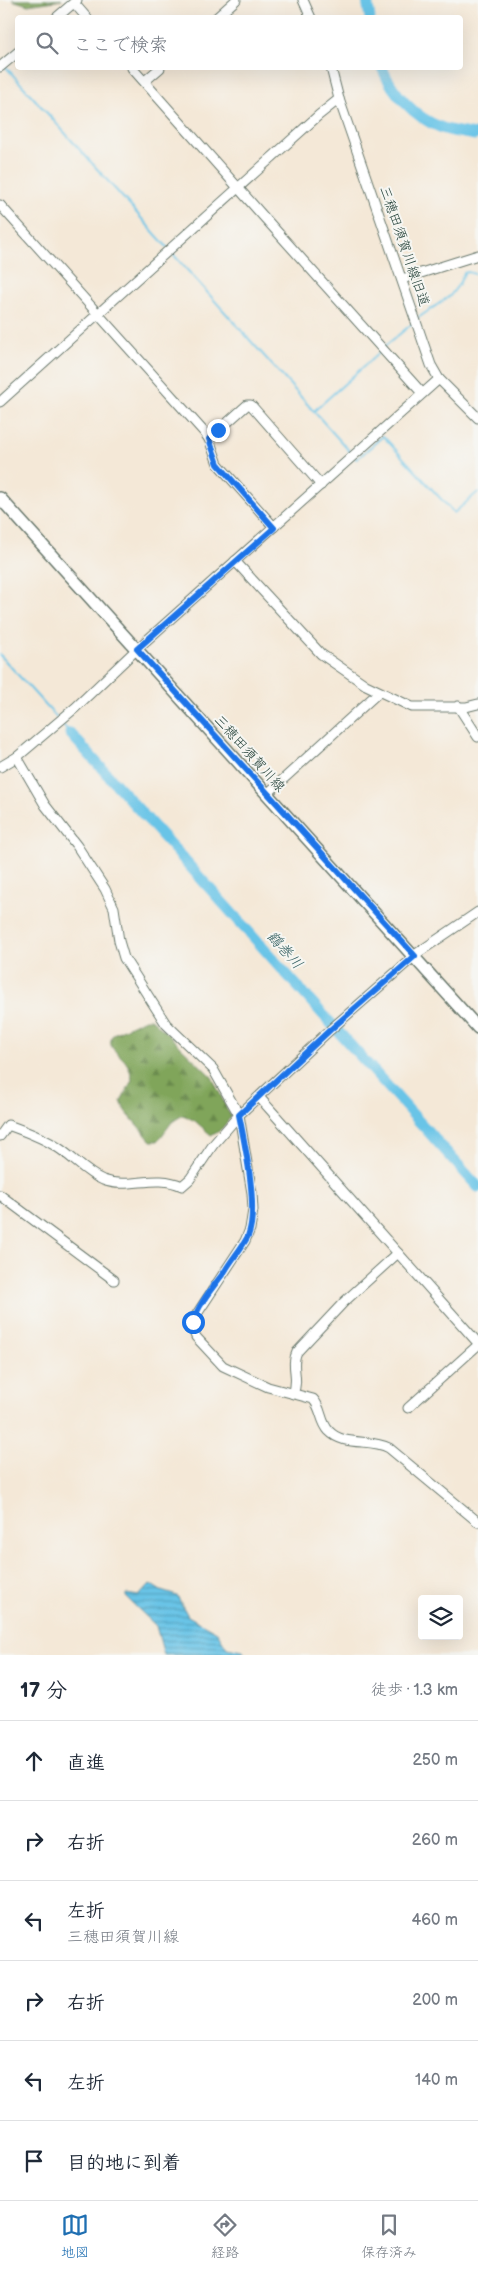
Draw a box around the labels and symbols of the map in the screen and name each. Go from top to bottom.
street label: 三穂田須賀川線旧道 [376,184,433,308]
route end [207,419,230,442]
street label: 三穂田須賀川線 [211,711,289,795]
water label: 鶴巻川 [263,927,307,973]
route start [182,1311,205,1334]

